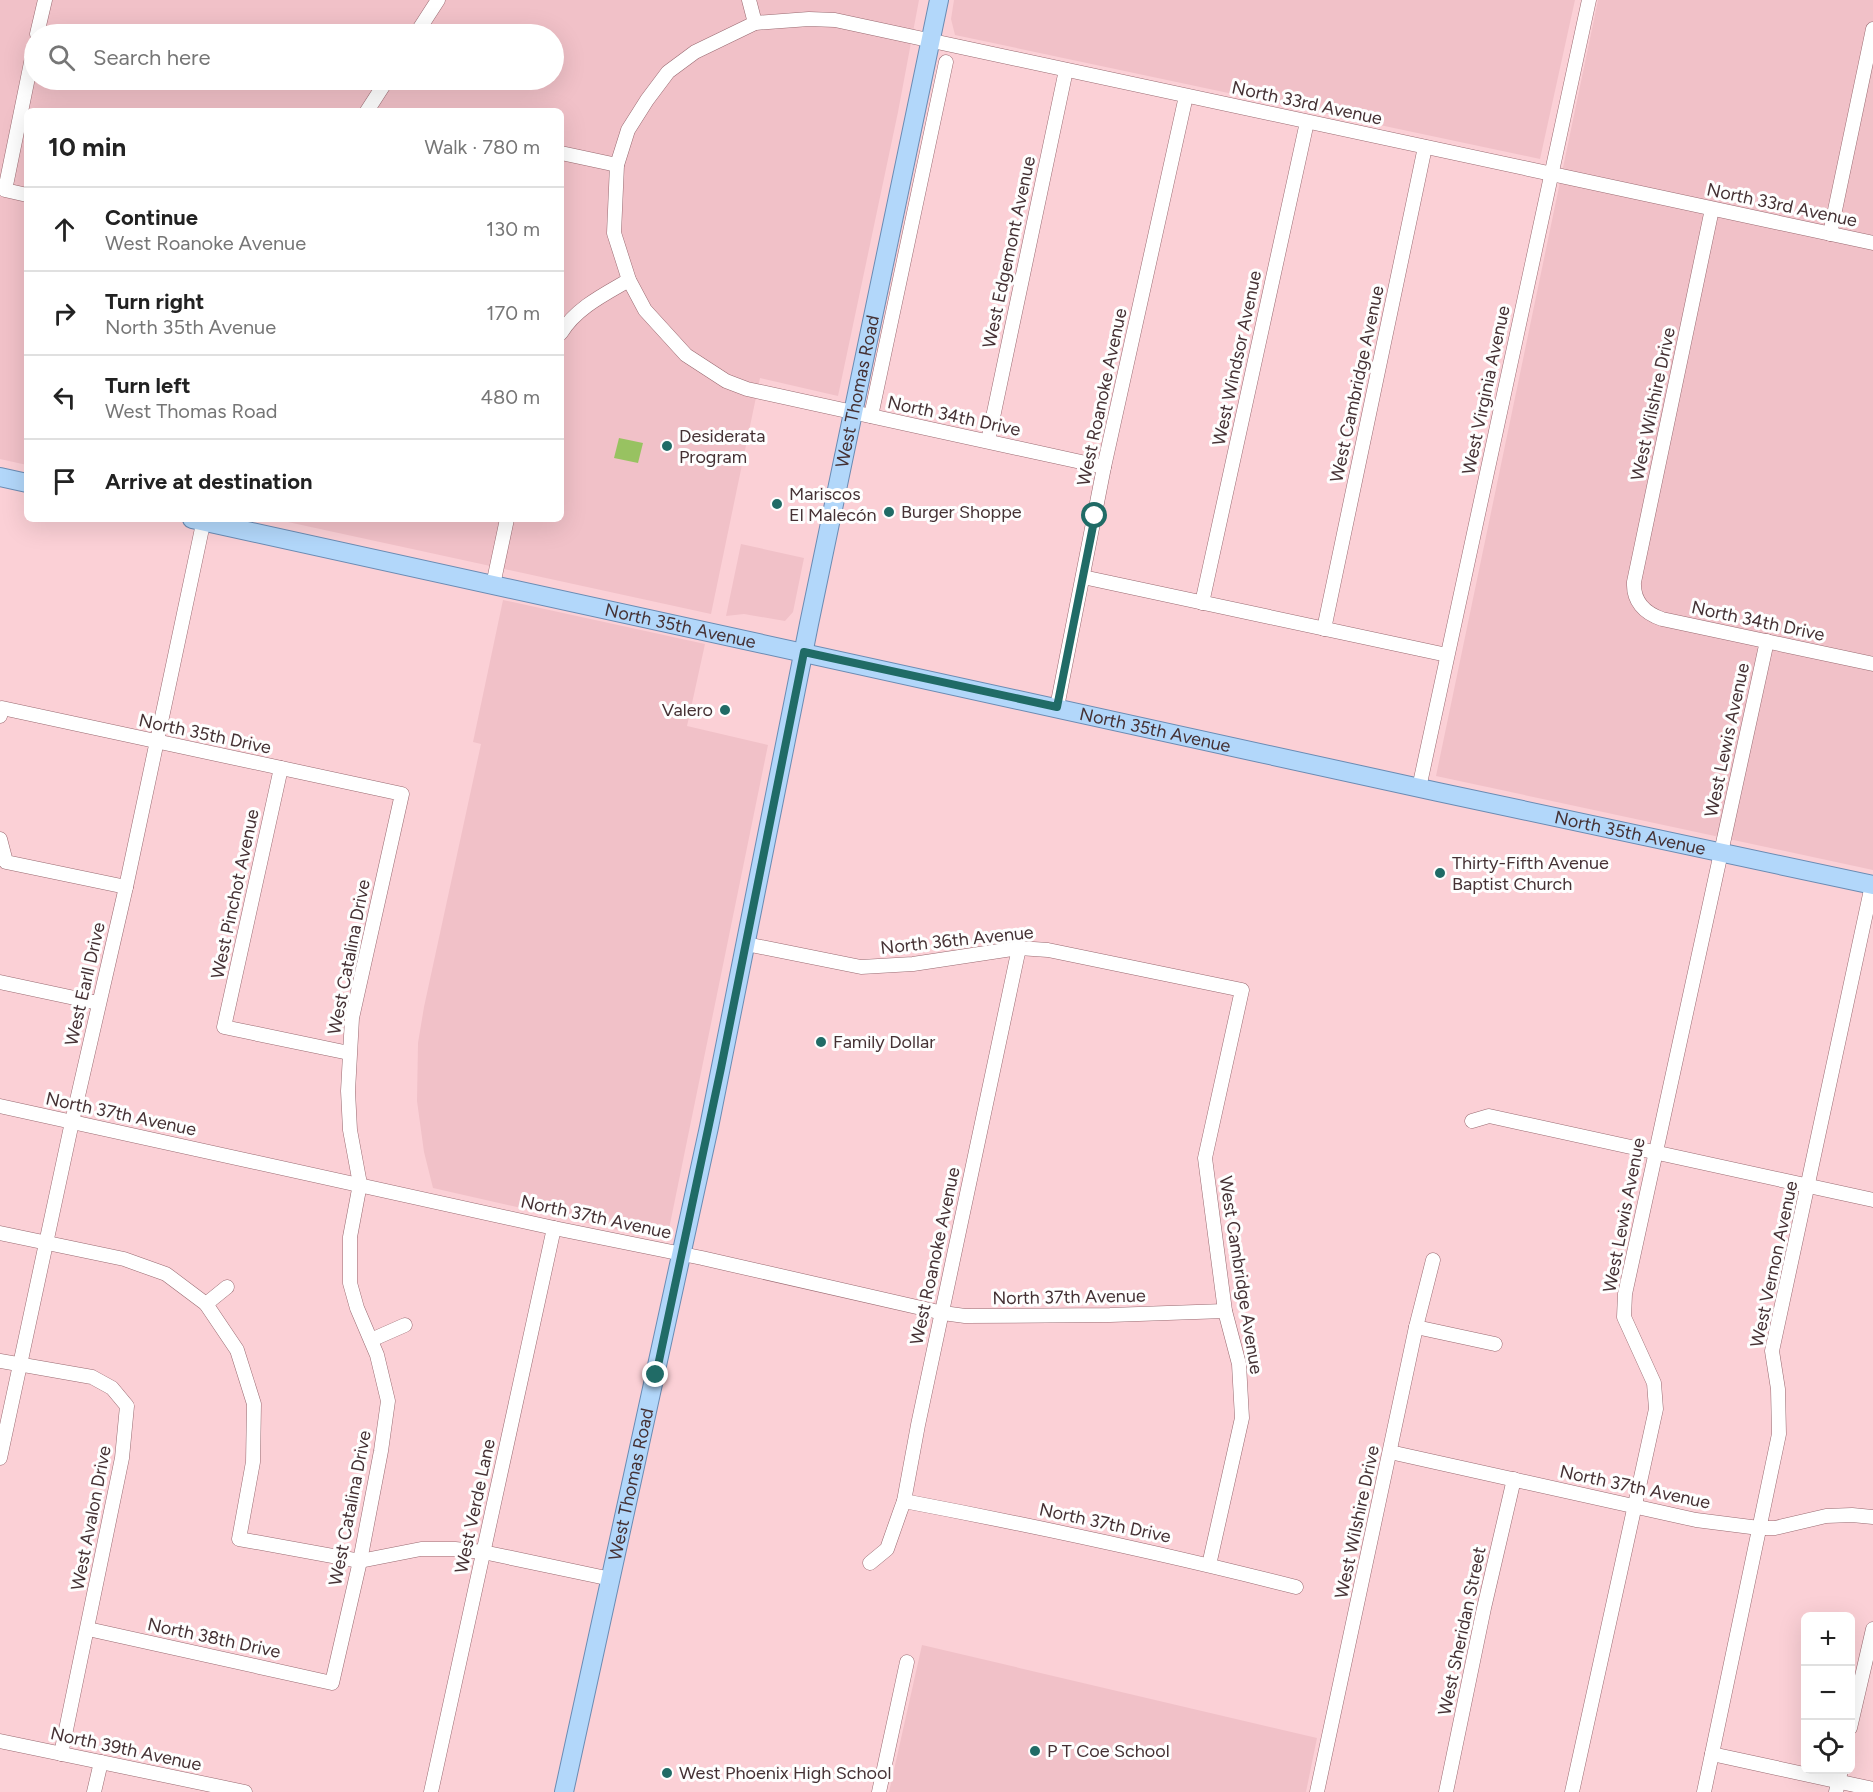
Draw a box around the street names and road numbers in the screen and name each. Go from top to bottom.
street label: North 33rd Avenue [1230,76,1384,130]
street label: West Edgemont Avenue [978,154,1040,350]
street label: North 33rd Avenue [1705,178,1859,232]
street label: West Windsor Avenue [1208,268,1266,447]
street label: West Cambridge Avenue [1325,283,1389,484]
street label: West Virginia Avenue [1457,303,1515,477]
street label: West Roanoke Avenue [1072,306,1132,488]
street label: West Thomas Road [831,313,884,470]
street label: West Wilshire Drive [1626,325,1680,483]
street label: North 34th Drive [885,391,1023,441]
street label: North 34th Drive [1689,596,1827,646]
street label: North 35th Avenue [603,599,758,653]
street label: West Lewis Avenue [1700,661,1754,819]
street label: North 35th Avenue [1078,703,1233,757]
street label: North 35th Drive [137,709,273,759]
street label: North 35th Avenue [1552,806,1708,860]
street label: West Pinchot Avenue [206,807,264,981]
street label: West Catalina Drive [323,877,375,1036]
street label: West Earll Drive [60,920,110,1048]
street label: North 36th Avenue [879,921,1035,959]
street label: North 37th Avenue [44,1087,198,1141]
street label: West Lewis Avenue [1598,1136,1650,1294]
street label: West Roanoke Avenue [905,1165,965,1347]
street label: West Cambridge Avenue [1214,1174,1268,1376]
street label: West Vernon Avenue [1746,1179,1802,1349]
street label: North 37th Avenue [519,1190,673,1244]
street label: North 37th Avenue [992,1285,1146,1309]
street label: West Thomas Road [604,1406,658,1562]
street label: West Catalina Drive [324,1428,376,1587]
street label: West Verde Lane [450,1437,500,1575]
street label: West Wilshire Drive [1330,1443,1384,1601]
street label: West Avalon Drive [66,1444,116,1592]
street label: North 37th Avenue [1558,1460,1712,1514]
street label: North 37th Drive [1037,1498,1173,1548]
street label: West Sheridan Street [1433,1544,1491,1717]
street label: North 38th Drive [145,1613,283,1663]
street label: North 39th Avenue [48,1722,204,1776]

